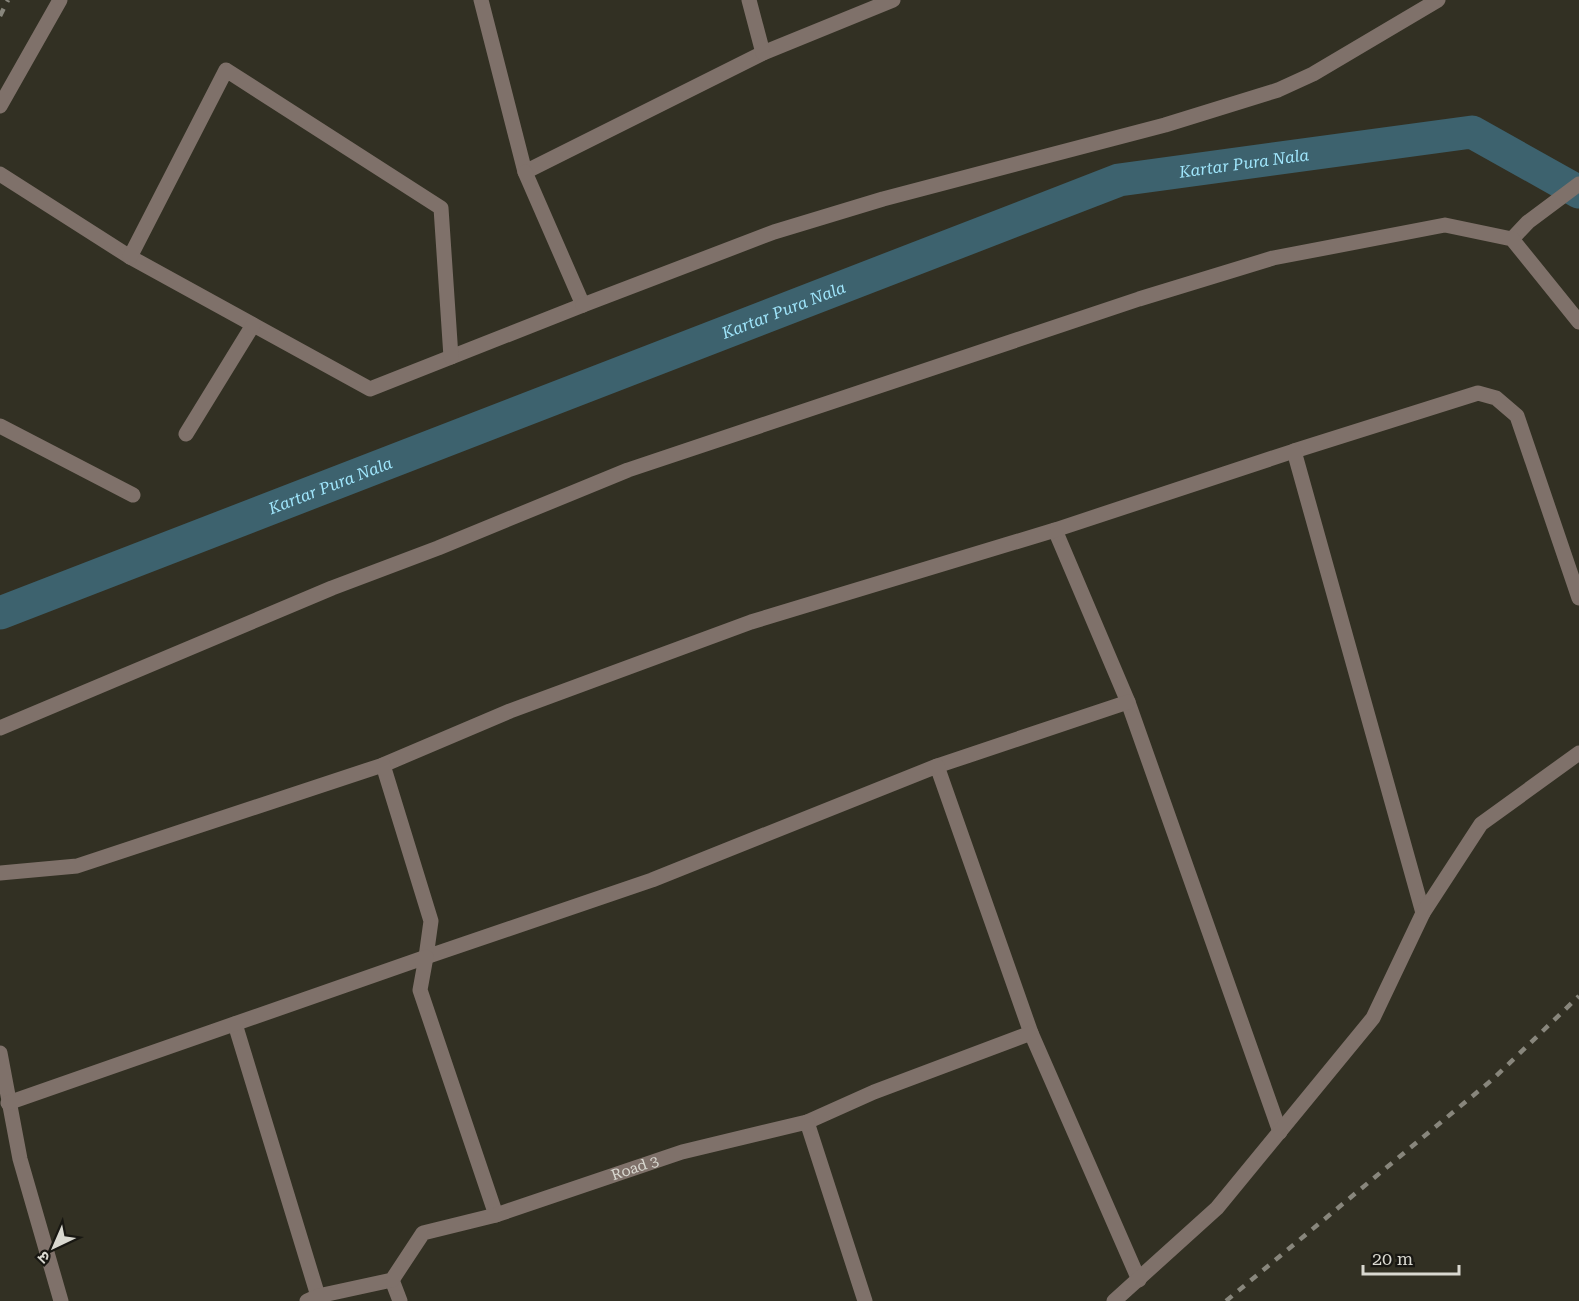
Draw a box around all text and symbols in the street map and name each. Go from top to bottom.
water label: Kartar Pura Nala [1177,145,1311,181]
water label: Kartar Pura Nala [718,277,848,343]
water label: Kartar Pura Nala [265,453,395,518]
street label: Road 3 [609,1152,661,1184]
north arrow [24,1217,84,1277]
scale bar [1363,1238,1459,1276]
text: उ [34,1247,54,1268]
text: 20 m [1372,1248,1413,1269]

